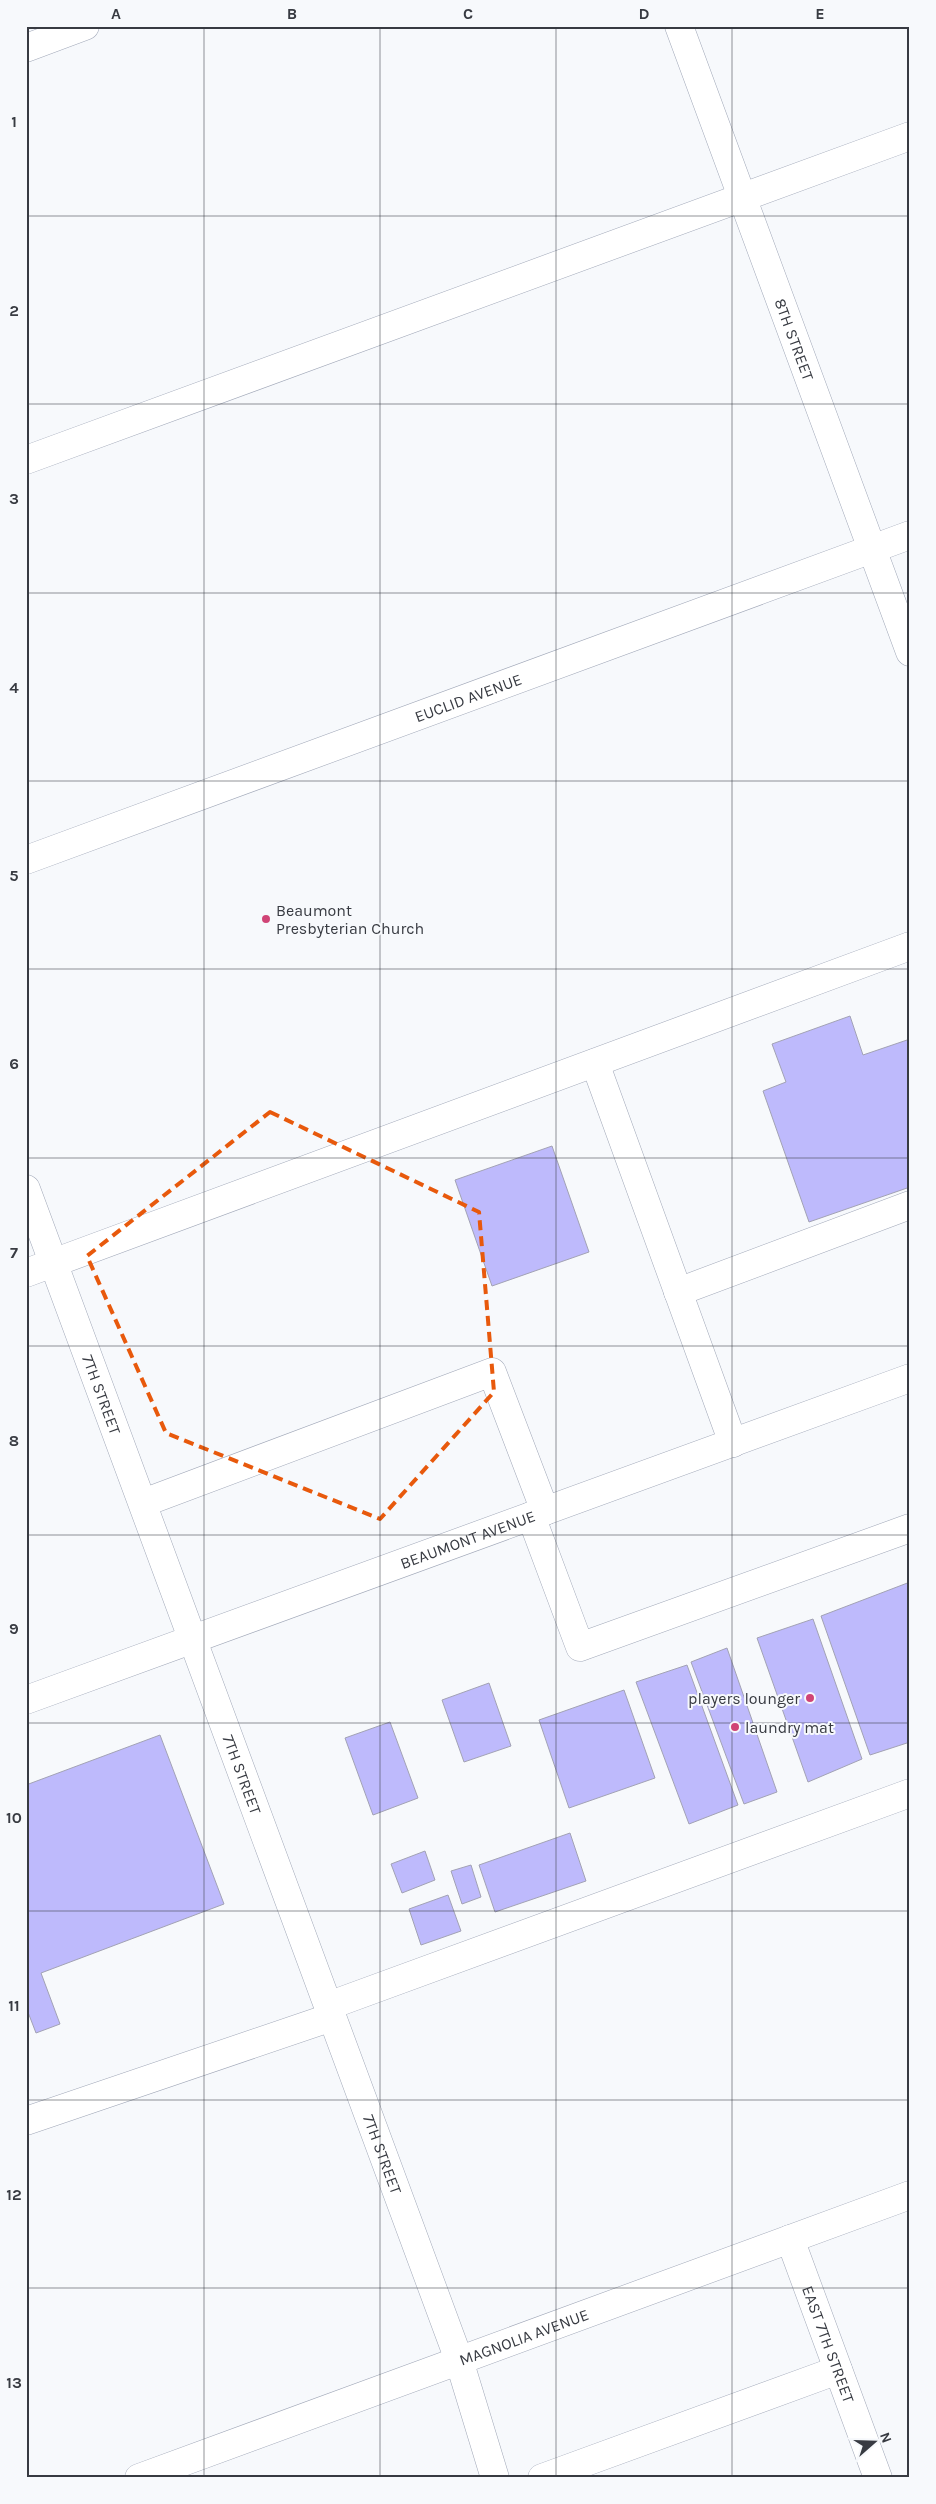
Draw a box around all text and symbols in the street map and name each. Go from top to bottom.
text: A [111,4,121,23]
text: B [287,4,297,23]
text: C [463,4,473,23]
text: D [639,4,650,23]
text: E [815,4,825,23]
text: 1 [11,112,17,131]
street label: 8TH STREET [771,296,818,383]
text: 2 [9,301,19,320]
text: 3 [9,489,19,508]
street label: EUCLID AVENUE [412,669,524,726]
text: 4 [9,678,19,697]
text: 5 [9,866,19,885]
place label: Beaumont Presbyterian Church [276,901,424,938]
marker: Beaumont Presbyterian Church [260,913,272,925]
text: 6 [9,1054,19,1073]
text: 7 [10,1243,18,1262]
street label: 7TH STREET [79,1352,125,1437]
text: 8 [9,1431,19,1450]
street label: BEAUMONT AVENUE [397,1506,538,1572]
text: 9 [9,1619,19,1638]
place label: players lounger [688,1689,800,1708]
marker: players lounger [804,1692,816,1704]
place label: laundry mat [745,1718,834,1737]
marker: laundry mat [729,1721,741,1733]
street label: 7TH STREET [219,1732,266,1817]
text: 10 [6,1808,22,1827]
text: 11 [8,1996,20,2015]
street label: 7TH STREET [359,2112,406,2197]
text: 12 [6,2185,22,2204]
street label: EAST 7TH STREET [798,2283,859,2405]
street label: MAGNOLIA AVENUE [457,2304,591,2369]
text: 13 [6,2373,22,2392]
north arrow [848,2416,898,2466]
text: N [876,2430,895,2445]

